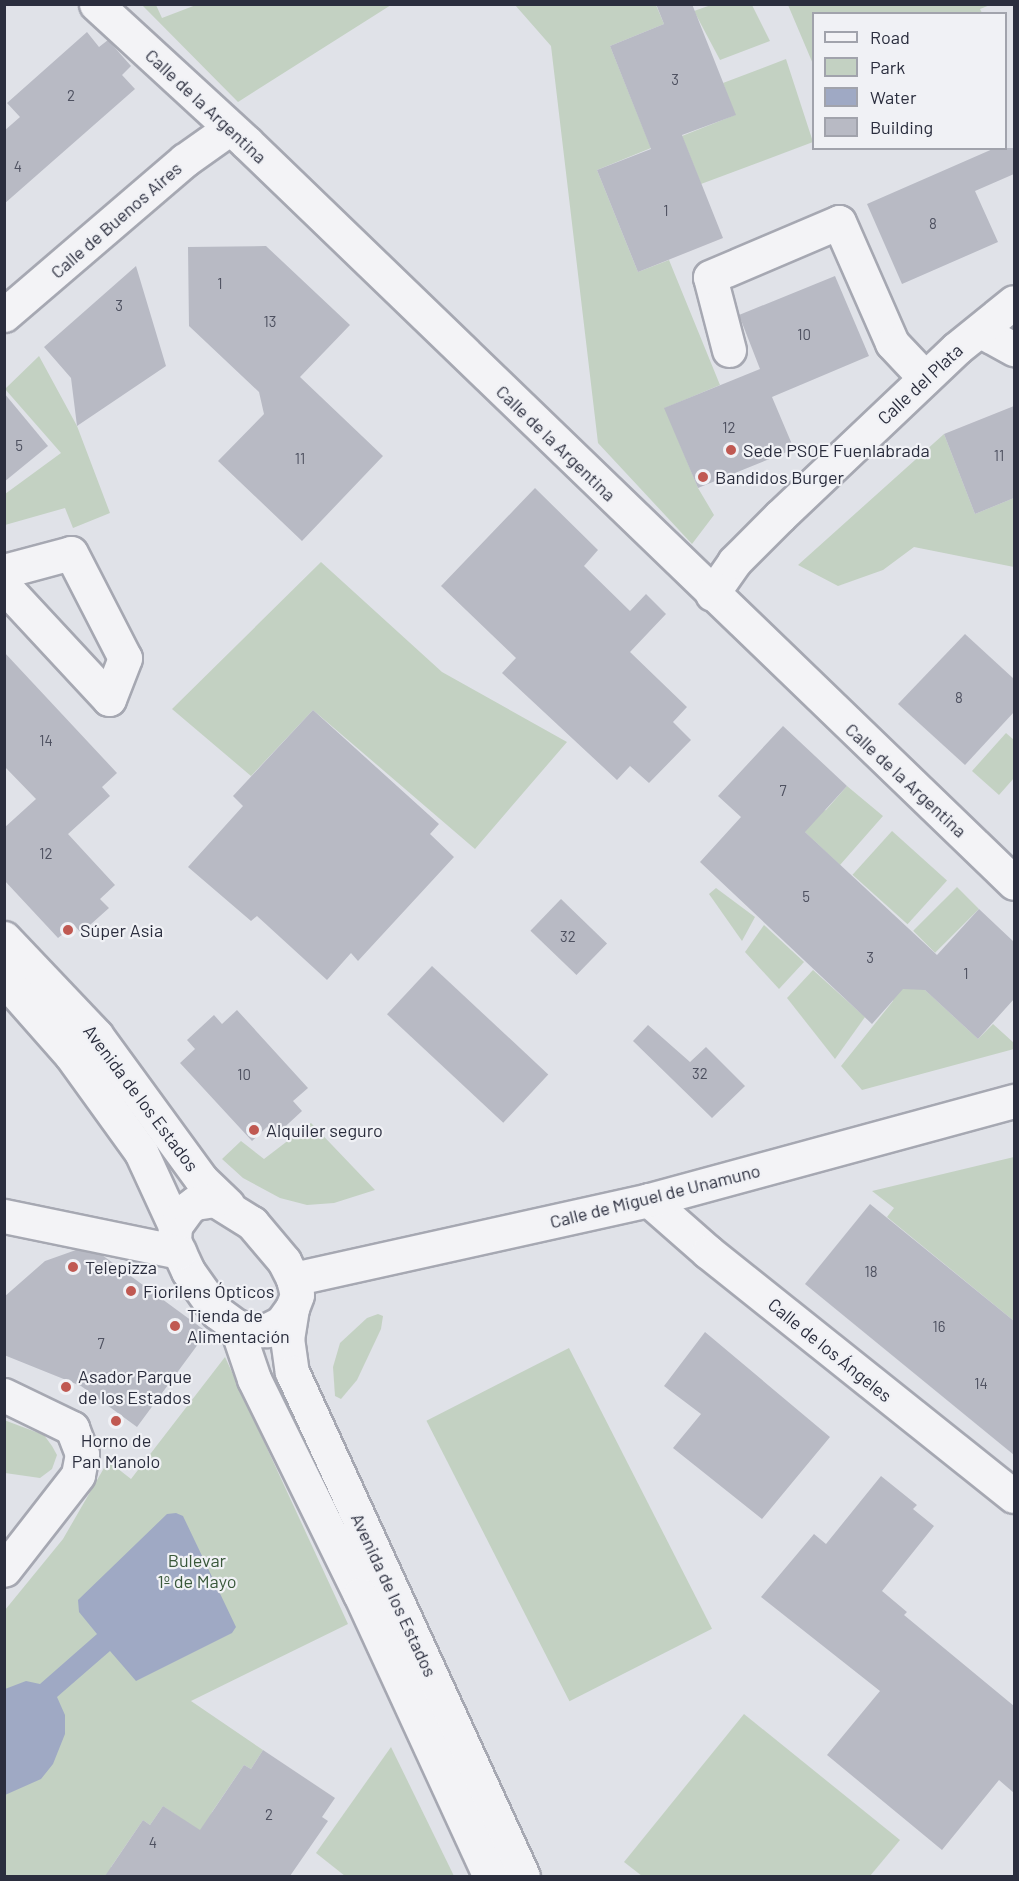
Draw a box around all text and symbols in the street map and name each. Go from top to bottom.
legend [812,12,1007,150]
text: Road [870,26,910,48]
street label: Calle de la Argentina [141,44,271,168]
text: Park [870,56,905,78]
house number: 3 [671,71,679,89]
text: Water [870,86,917,108]
house number: 2 [67,87,75,105]
text: Building [870,116,933,138]
street label: Calle de Buenos Aires [46,157,186,283]
house number: 4 [14,158,22,176]
house number: 1 [663,202,669,220]
house number: 8 [929,215,937,233]
house number: 1 [217,275,223,293]
house number: 3 [115,297,123,315]
house number: 13 [264,313,276,331]
house number: 10 [797,326,811,344]
street label: Calle del Plata [873,339,967,429]
street label: Calle de la Argentina [492,380,620,506]
house number: 12 [722,419,736,437]
house number: 5 [15,437,23,455]
place label: Sede PSOE Fuenlabrada [743,439,930,461]
marker: Sede PSOE Fuenlabrada [724,443,738,457]
house number: 11 [994,447,1004,465]
house number: 11 [295,450,305,468]
place label: Bandidos Burger [715,466,844,488]
marker: Bandidos Burger [696,470,710,484]
house number: 8 [955,689,963,707]
street label: Calle de la Argentina [841,718,971,842]
house number: 14 [39,732,53,750]
house number: 7 [779,782,787,800]
house number: 12 [39,845,53,863]
house number: 5 [802,888,810,906]
place label: Súper Asia [80,919,163,941]
marker: Súper Asia [61,923,75,937]
house number: 32 [560,928,576,946]
house number: 3 [866,949,874,967]
house number: 1 [963,965,969,983]
street label: Avenida de los Estados [79,1020,203,1176]
house number: 32 [692,1065,708,1083]
house number: 10 [237,1066,251,1084]
place label: Alquiler seguro [266,1119,383,1141]
marker: Alquiler seguro [247,1123,261,1137]
street label: Calle de Miguel de Unamuno [548,1159,762,1233]
place label: Telepizza [85,1256,157,1278]
marker: Telepizza [66,1260,80,1274]
house number: 18 [864,1263,878,1281]
place label: Fiorilens Ópticos [143,1280,275,1302]
marker: Fiorilens Ópticos [124,1284,138,1298]
street label: Calle de los Ángeles [764,1294,896,1406]
place label: Tienda de Alimentación [187,1305,290,1348]
house number: 16 [933,1318,945,1336]
marker: Tienda de Alimentación [168,1319,182,1333]
house number: 7 [97,1335,105,1353]
place label: Asador Parque de los Estados [78,1366,192,1408]
house number: 14 [974,1375,988,1393]
marker: Asador Parque de los Estados [59,1380,73,1394]
marker: Horno de Pan Manolo [109,1414,123,1428]
place label: Horno de Pan Manolo [72,1430,160,1472]
street label: Avenida de los Estados [347,1510,441,1680]
park label: Bulevar 1º de Mayo [158,1550,236,1592]
house number: 2 [265,1806,273,1824]
house number: 4 [149,1834,157,1852]

